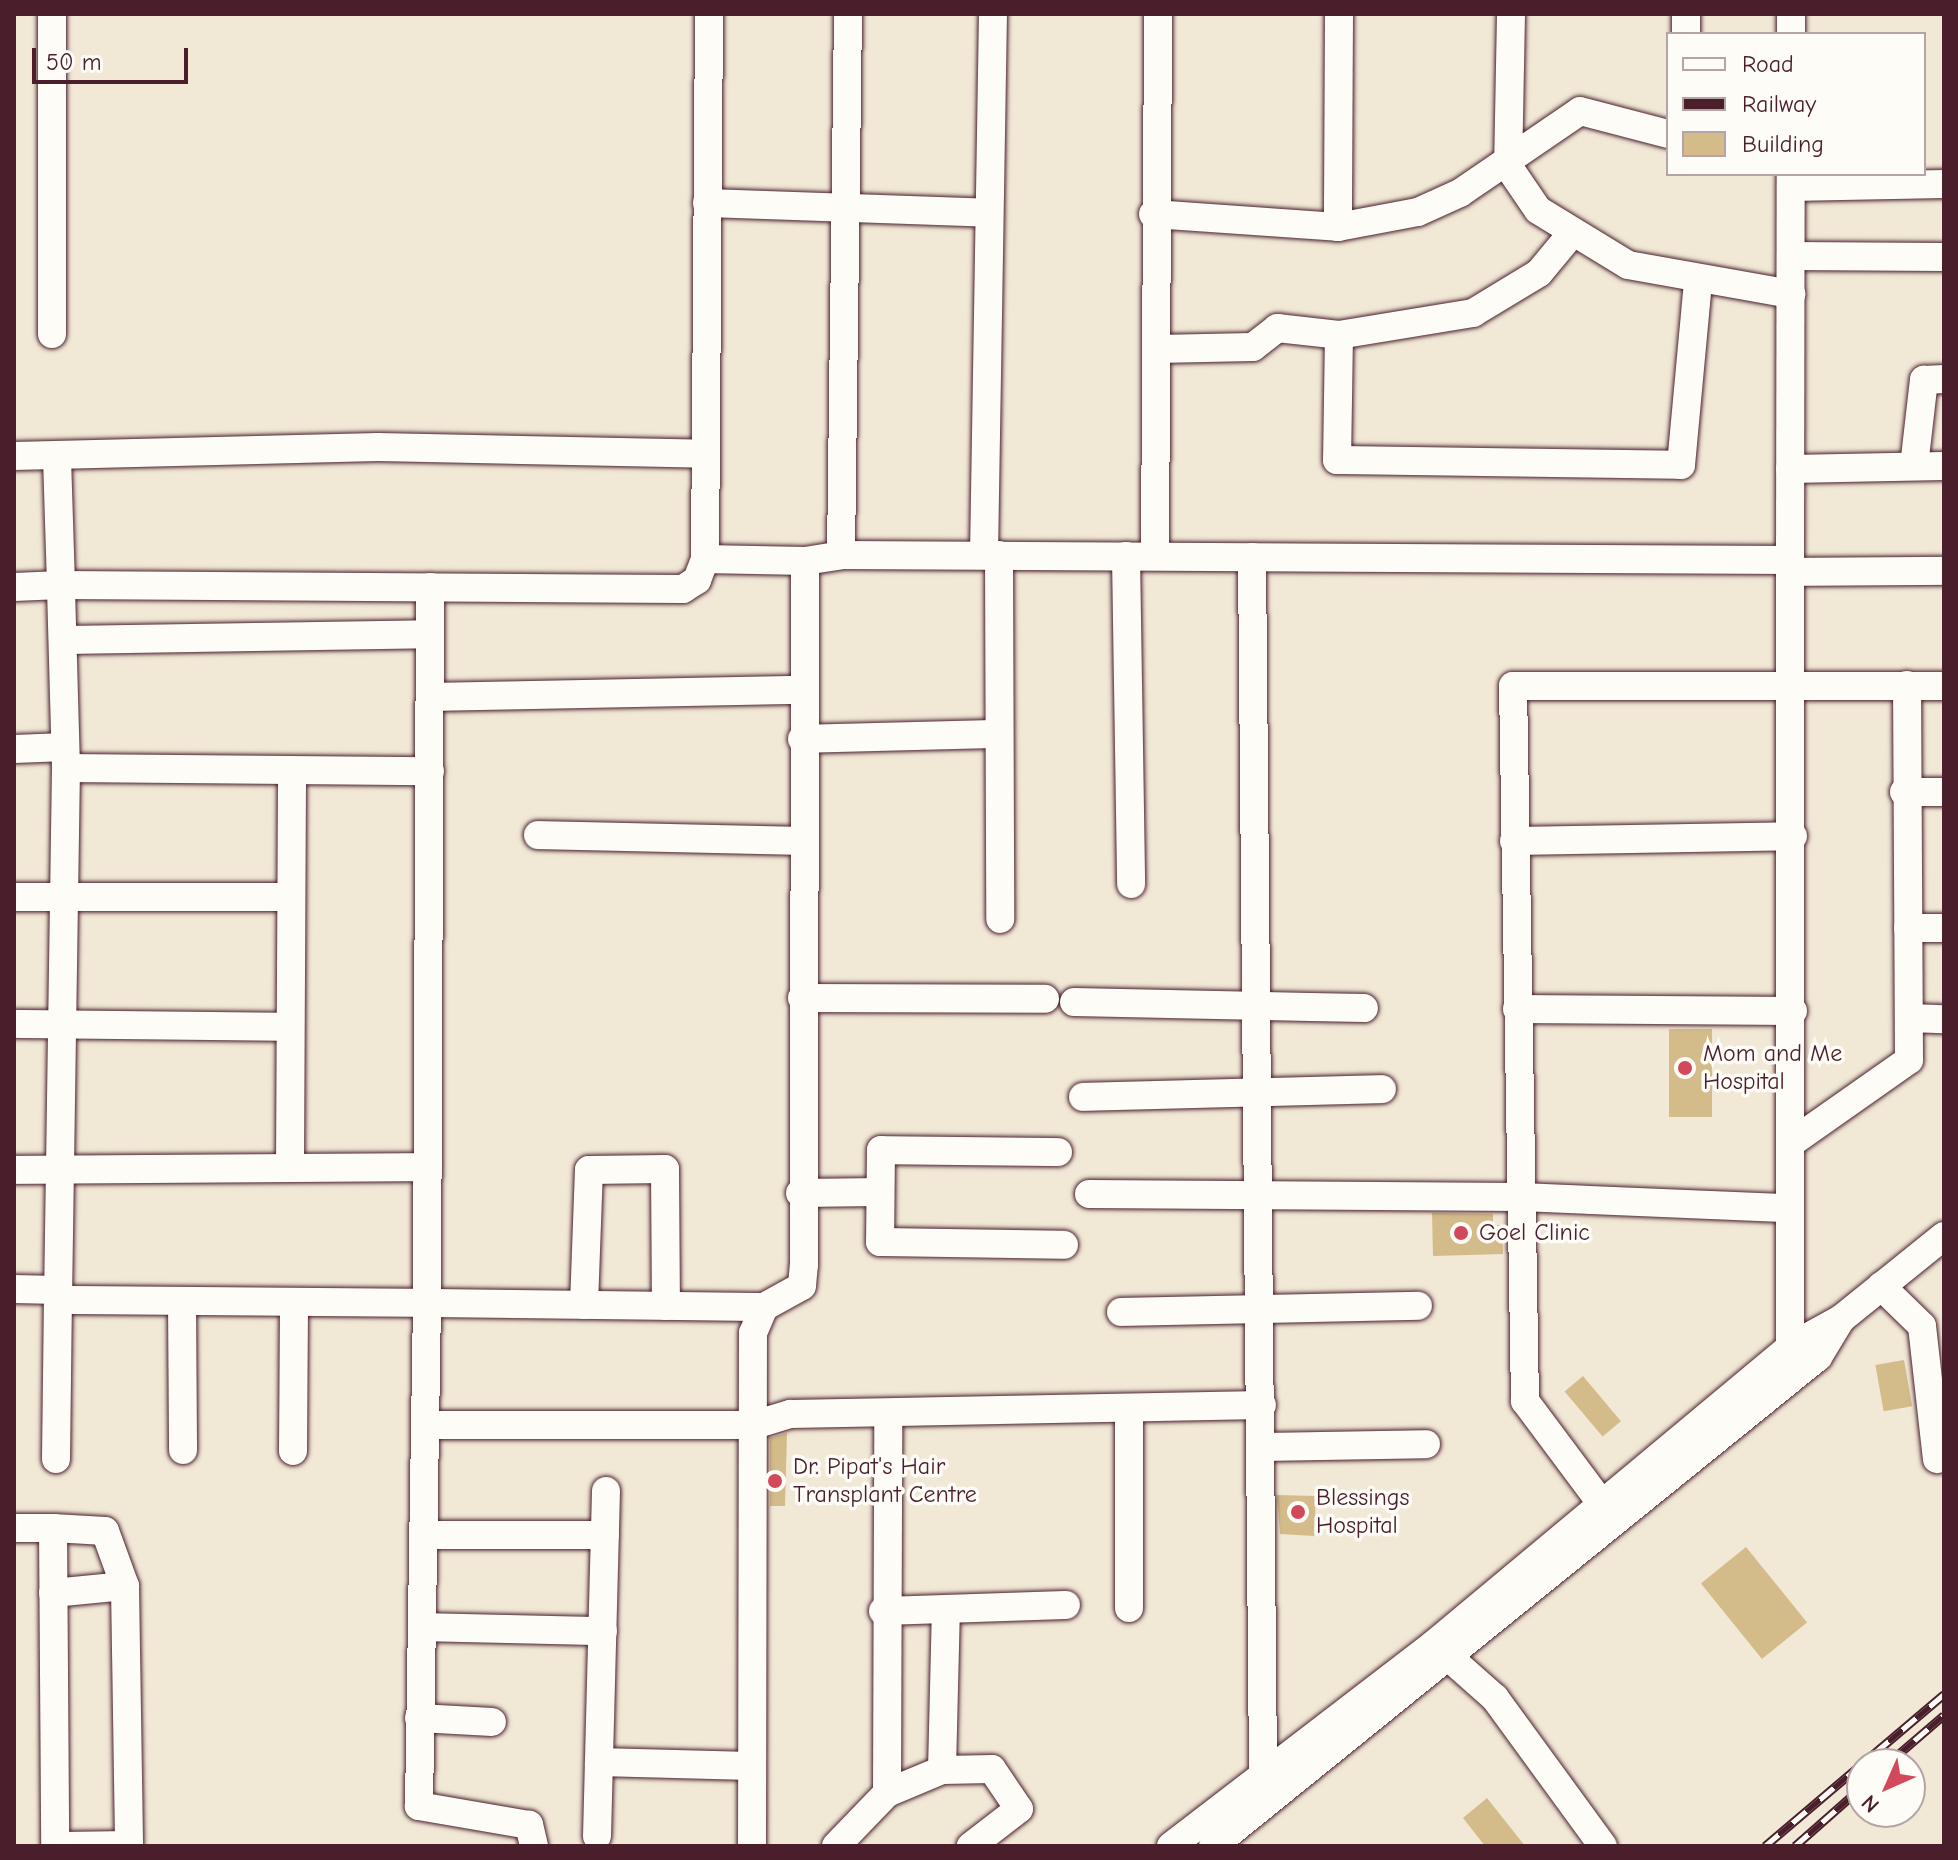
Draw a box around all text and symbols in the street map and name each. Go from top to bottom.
scale bar [36,32,192,82]
legend [1666,32,1926,176]
text: 50 m [46,48,102,76]
text: Road [1742,50,1794,78]
text: Railway [1742,90,1816,118]
text: Building [1742,130,1824,158]
place label: Mom and Me Hospital [1703,1040,1842,1096]
marker: Mom and Me Hospital [1674,1057,1696,1079]
place label: Goel Clinic [1479,1219,1590,1247]
marker: Goel Clinic [1450,1222,1472,1244]
place label: Dr. Pipat's Hair Transplant Centre [793,1453,977,1509]
marker: Dr. Pipat's Hair Transplant Centre [764,1470,786,1492]
place label: Blessings Hospital [1316,1484,1410,1540]
marker: Blessings Hospital [1287,1501,1309,1523]
north arrow [1846,1748,1926,1828]
text: N [1856,1789,1885,1818]

